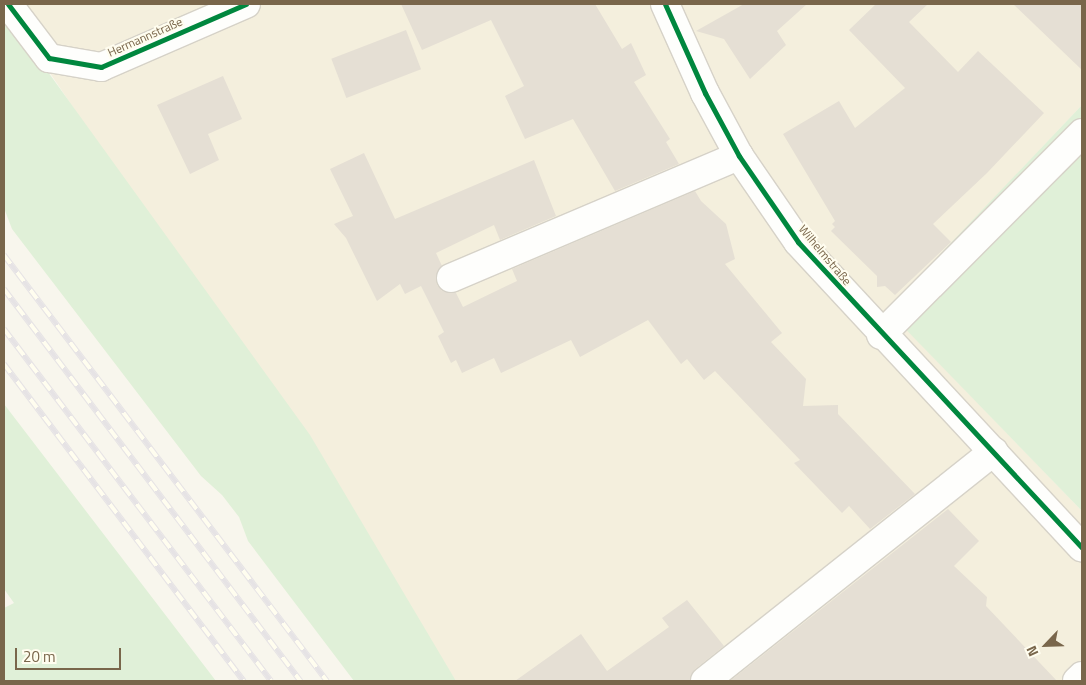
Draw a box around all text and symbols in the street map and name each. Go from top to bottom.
street label: Hermannstraße [105,14,185,60]
street label: Wilhelmstraße [796,222,854,288]
north arrow [1021,620,1071,670]
scale bar [18,638,124,670]
text: N [1020,643,1043,660]
text: 20 m [23,645,56,668]

